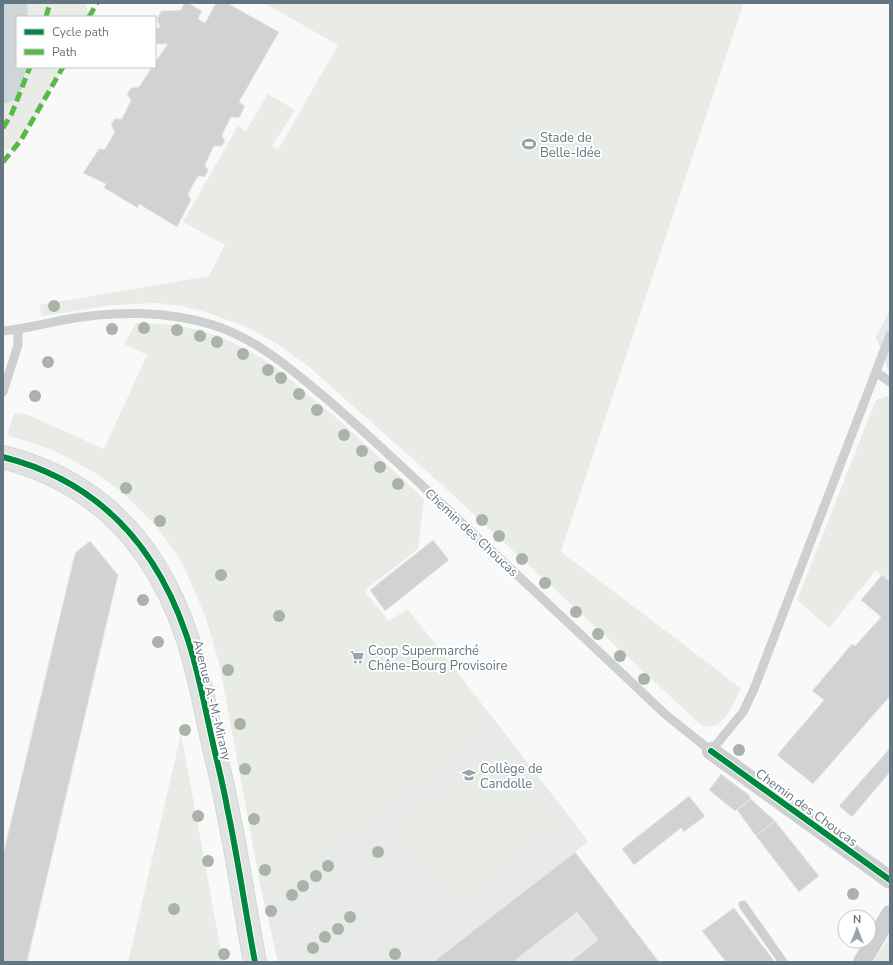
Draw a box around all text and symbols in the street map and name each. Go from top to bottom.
legend [16,16,156,68]
text: Cycle path [52,24,109,40]
text: Path [52,44,77,60]
place label: Stade de Belle-Idée [540,129,601,162]
sports icon: Stade de Belle-Idée [521,136,537,152]
street label: Chemin des Choucas [421,485,522,581]
street label: Avenue A.-M.-Mirany [188,638,236,763]
place label: Coop Supermarché Chêne-Bourg Provisoire [368,642,507,675]
supermarket icon: Coop Supermarché Chêne-Bourg Provisoire [349,649,365,665]
place label: Collège de Candolle [480,760,543,793]
street label: Chemin des Choucas [752,765,861,851]
school or university icon: Collège de Candolle [461,767,477,783]
north arrow [837,909,877,949]
text: N [853,912,861,927]

